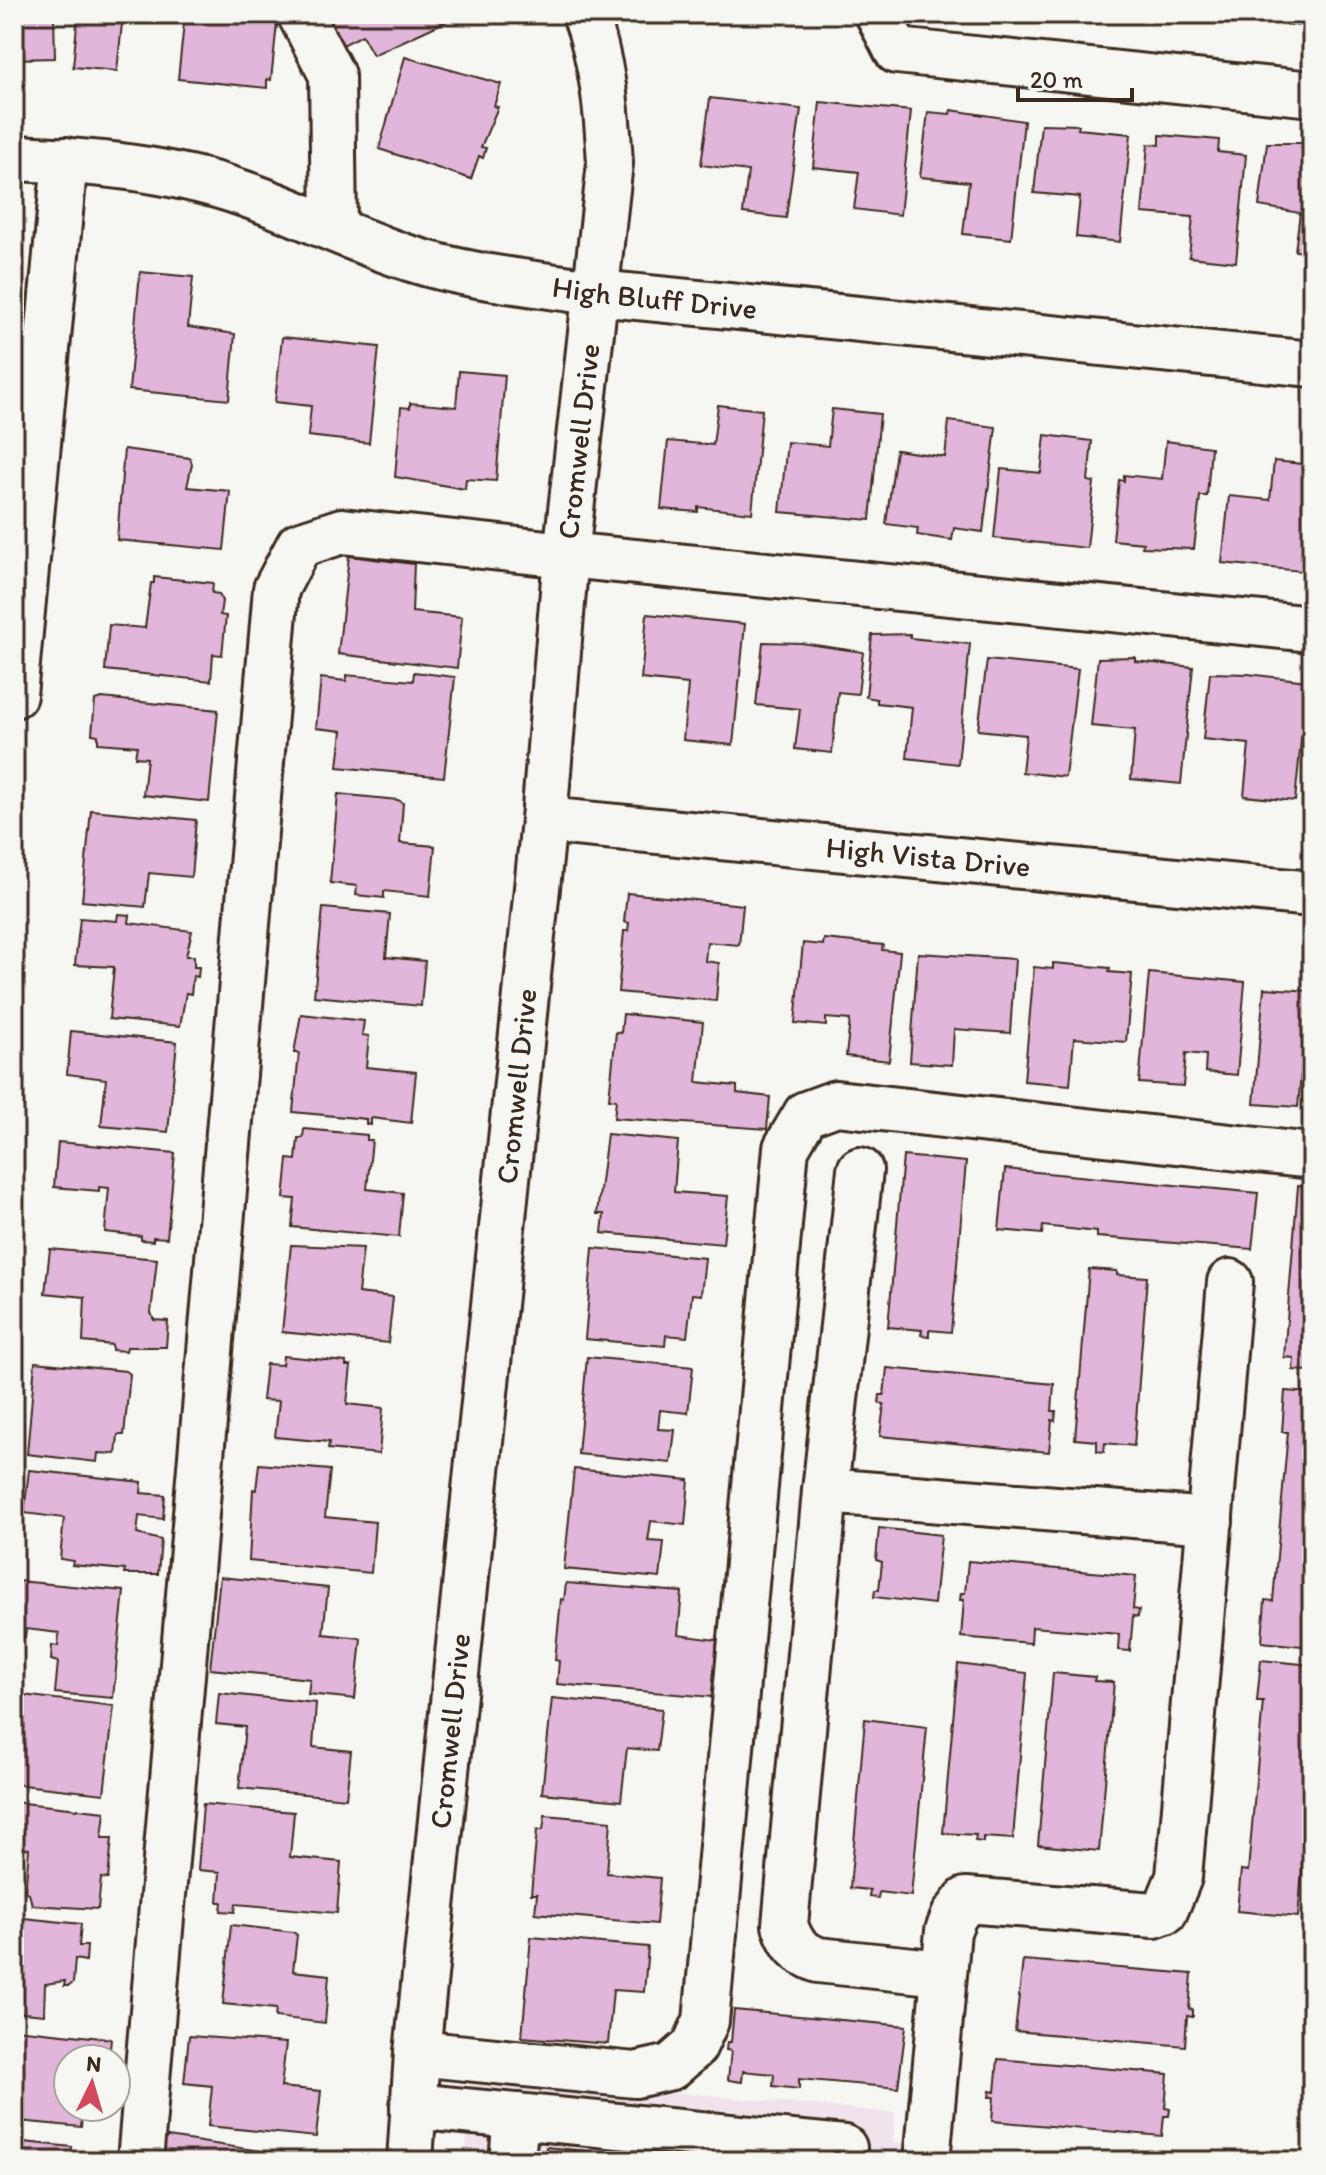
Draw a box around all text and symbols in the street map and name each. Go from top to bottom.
scale bar [1018,52,1132,102]
text: 20 m [1030,65,1083,94]
street label: High Bluff Drive [550,268,759,327]
street label: Cromwell Drive [549,342,608,541]
street label: High Vista Drive [824,828,1032,885]
street label: Cromwell Drive [488,987,545,1186]
street label: Cromwell Drive [421,1631,478,1831]
north arrow [52,2043,132,2123]
text: N [85,2049,102,2078]

